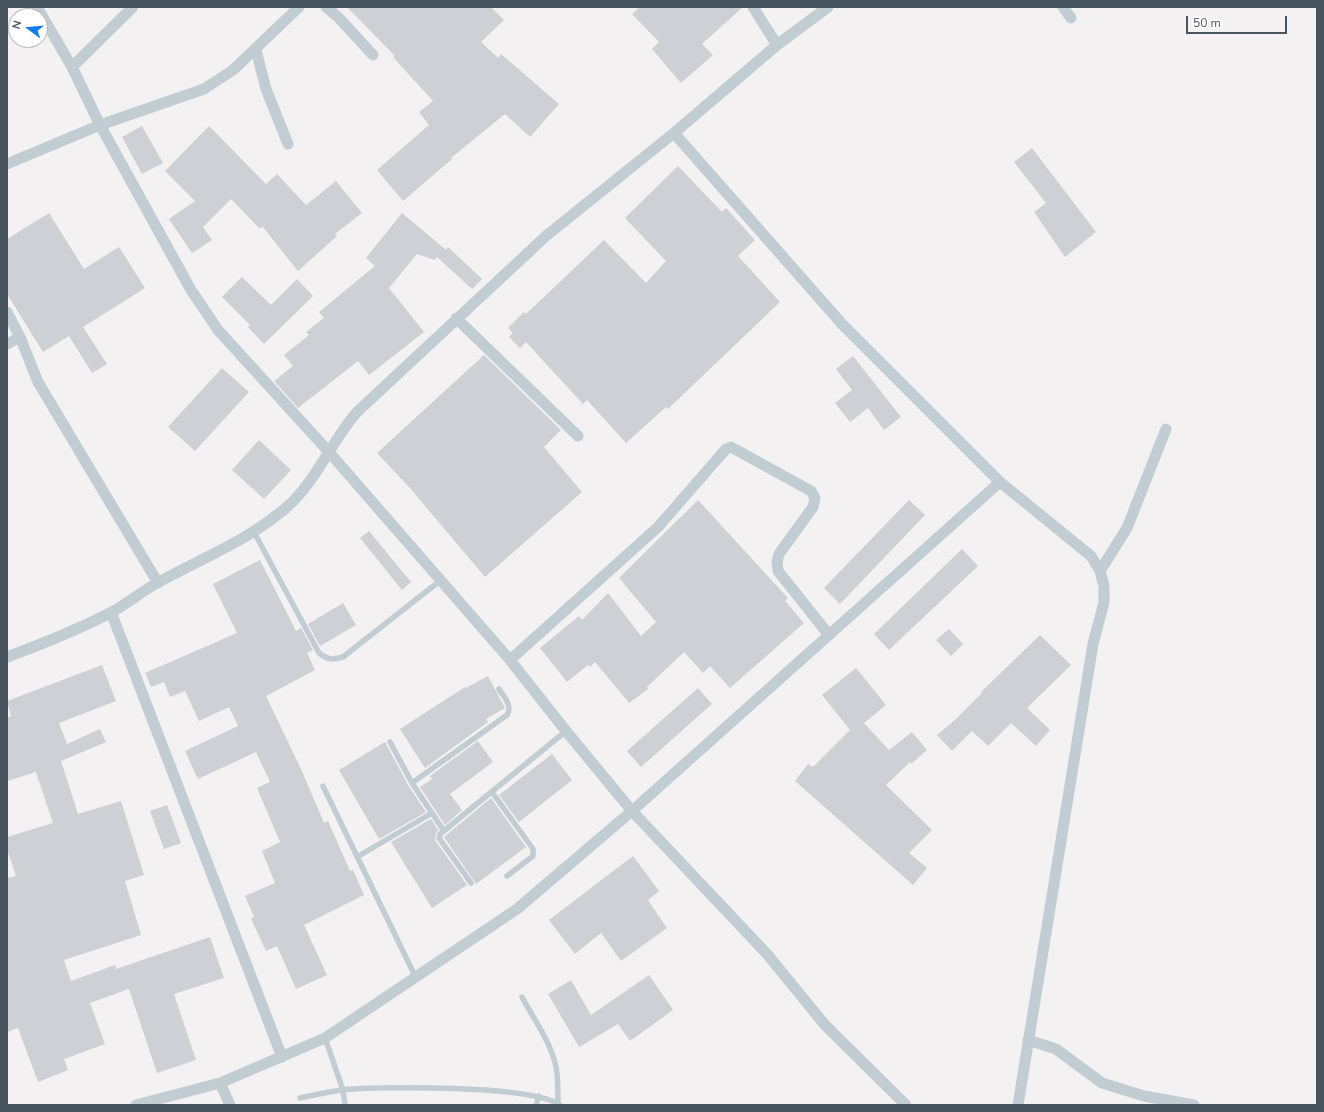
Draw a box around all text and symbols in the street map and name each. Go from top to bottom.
north arrow [8,8,48,48]
scale bar [1188,8,1289,34]
text: 50 m [1193,15,1221,31]
text: N [9,19,25,31]

